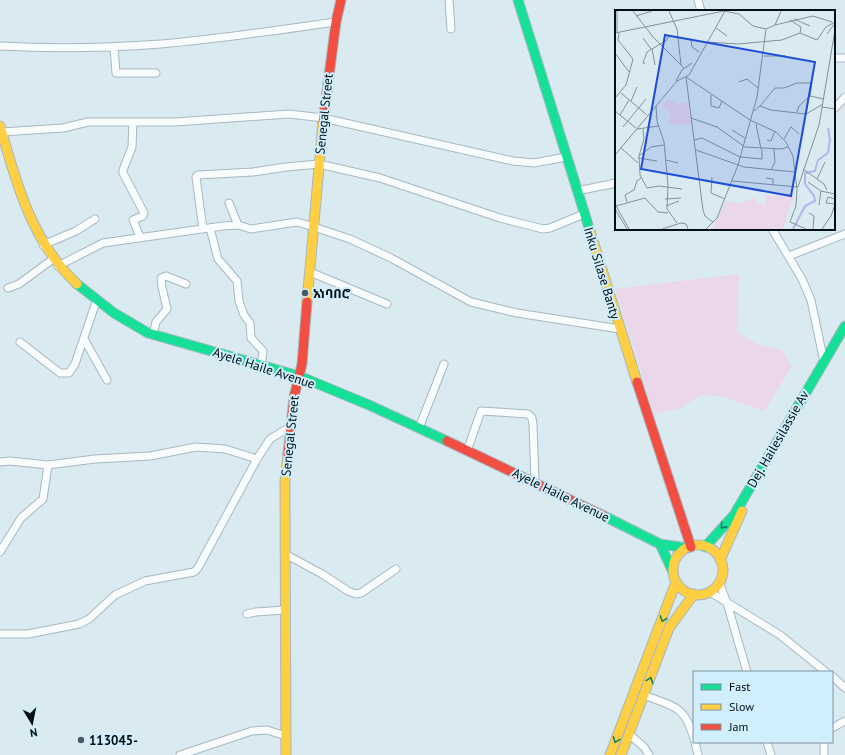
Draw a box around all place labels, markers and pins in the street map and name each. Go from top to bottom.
place label: አነባበሮ [313,285,351,302]
marker: አነባበሮ [300,288,310,298]
place label: 113045- [89,732,138,749]
marker: 113045- [76,735,86,745]

